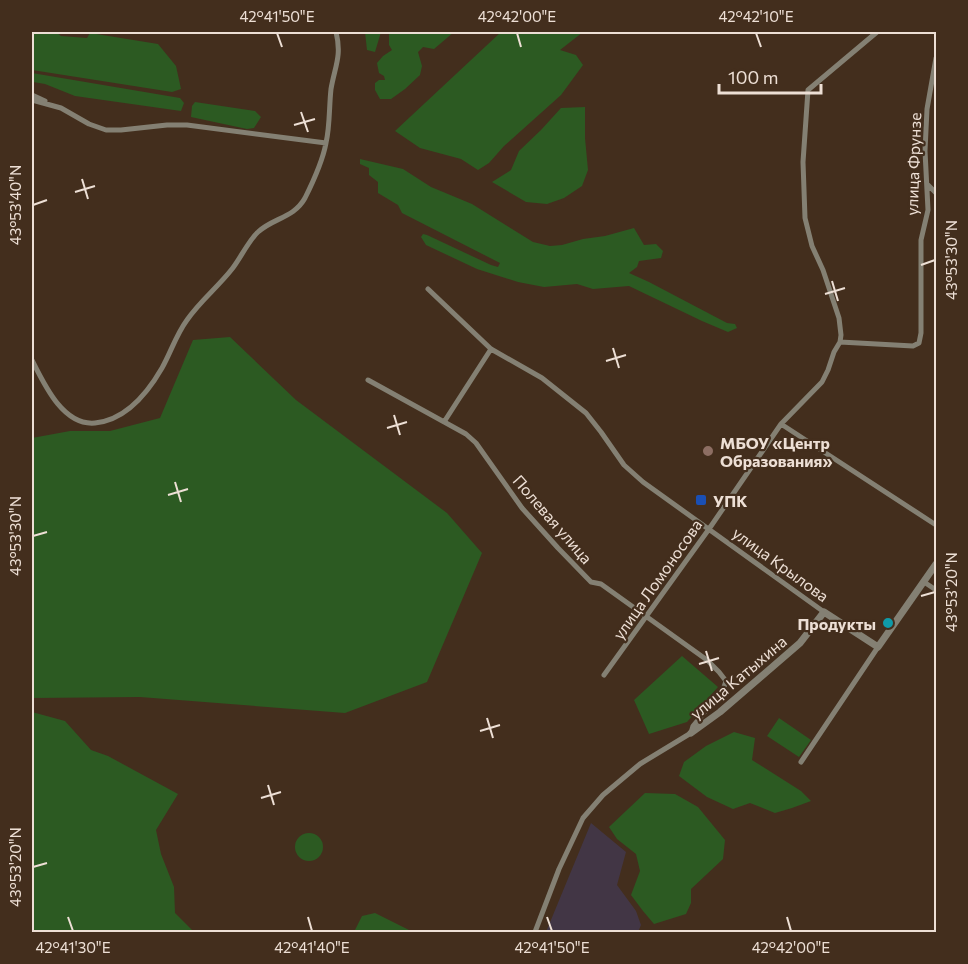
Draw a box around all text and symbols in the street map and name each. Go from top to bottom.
text: 42°41'50"E [239,7,315,25]
text: 42°42'00"E [478,7,556,25]
text: 42°42'10"E [718,7,794,25]
scale bar [719,57,821,95]
text: 100 m [728,66,778,88]
street label: улица Фрунзе [902,112,924,216]
text: 43°53'40"N [6,165,24,245]
text: 43°53'30"N [942,220,960,300]
place label: МБОУ «Центр Образования» [720,433,833,470]
marker: МБОУ «Центр Образования» [701,444,715,458]
street label: Полевая улица [509,471,597,567]
place label: УПК [713,491,747,510]
marker: УПК [694,493,708,507]
text: 43°53'30"N [6,496,24,576]
street label: улица Ломоносова [608,515,706,643]
street label: улица Крылова [729,523,833,605]
text: 43°53'20"N [942,552,960,632]
place label: Продукты [797,614,876,633]
marker: Продукты [881,616,895,630]
street label: улица Катыхина [686,631,790,723]
text: 43°53'20"N [6,827,24,907]
text: 42°41'30"E [35,938,111,956]
text: 42°41'40"E [274,938,350,956]
text: 42°41'50"E [514,938,590,956]
text: 42°42'00"E [752,938,830,956]

